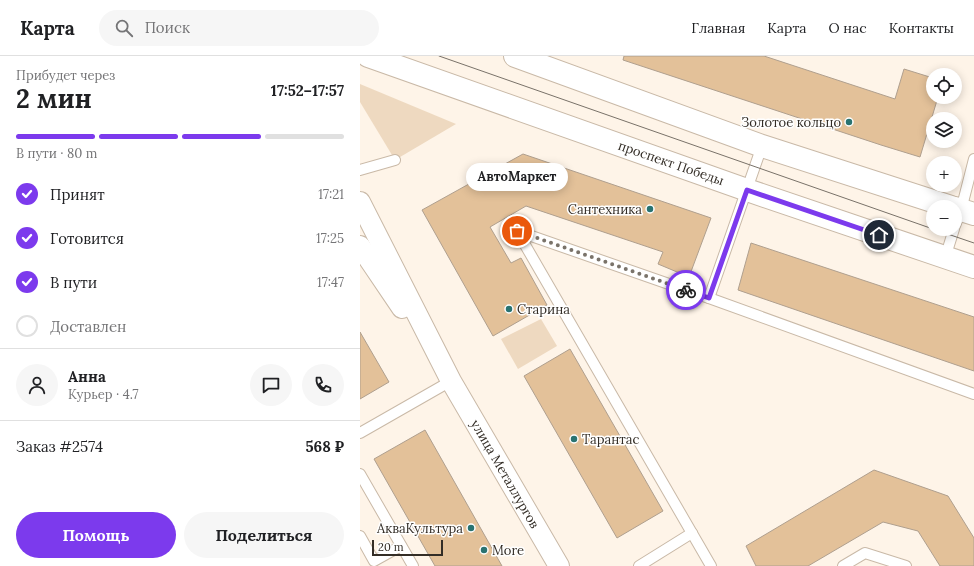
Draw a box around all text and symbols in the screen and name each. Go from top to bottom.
search box [99,10,379,46]
text: Карта [20,16,75,40]
icon: search [113,17,135,39]
text: Поиск [145,18,190,37]
text: Главная [691,19,745,37]
text: Карта [767,19,807,37]
text: О нас [829,19,867,37]
text: Контакты [889,19,954,37]
text: Прибудет через [16,67,115,84]
map controls [926,68,962,236]
button: locate [926,68,962,104]
text: 17:52–17:57 [271,81,344,100]
text: 2 мин [16,82,92,115]
button: layers [926,112,962,148]
place label: Золотое кольцо [741,114,841,131]
marker: Золотое кольцо [844,117,854,127]
street label: проспект Победы [616,137,726,189]
text: В пути · 80 m [16,145,97,162]
button: + [926,156,962,192]
callout: АвтоМаркет [466,163,568,191]
text: АвтоМаркет [478,168,556,185]
icon: check [16,183,38,205]
text: Принят [50,185,105,204]
text: 17:21 [318,186,344,203]
button: − [926,200,962,236]
place label: Сантехника [568,201,642,218]
marker: Сантехника [645,204,655,214]
pin [500,214,534,248]
pin [862,218,896,252]
icon: bag [506,220,528,242]
icon: home [868,224,890,246]
icon: check [16,227,38,249]
text: Готовится [50,229,124,248]
text: 17:25 [316,230,344,247]
courier [666,270,706,310]
icon: check [16,271,38,293]
text: В пути [50,273,97,292]
text: 17:47 [317,274,344,291]
icon: bike [675,279,697,301]
place label: Старина [517,301,570,318]
marker: Старина [504,304,514,314]
text: Доставлен [50,317,126,336]
button: person [16,364,58,406]
button: chat [250,364,292,406]
button: phone [302,364,344,406]
text: Анна [68,367,106,386]
text: Курьер · 4.7 [68,386,138,403]
street label: улица Металлургов [467,417,543,532]
place label: Тарантас [582,431,639,448]
marker: Тарантас [569,434,579,444]
text: Заказ #2574 [16,437,103,456]
text: 568 ₽ [305,437,344,456]
button: Помощь [16,512,176,558]
button: Поделиться [184,512,344,558]
place label: АкваКультура [376,520,463,537]
marker: АкваКультура [466,523,476,533]
scale bar [372,538,443,557]
text: 20 m [378,540,403,554]
place label: More [492,542,524,559]
marker: More [479,545,489,555]

